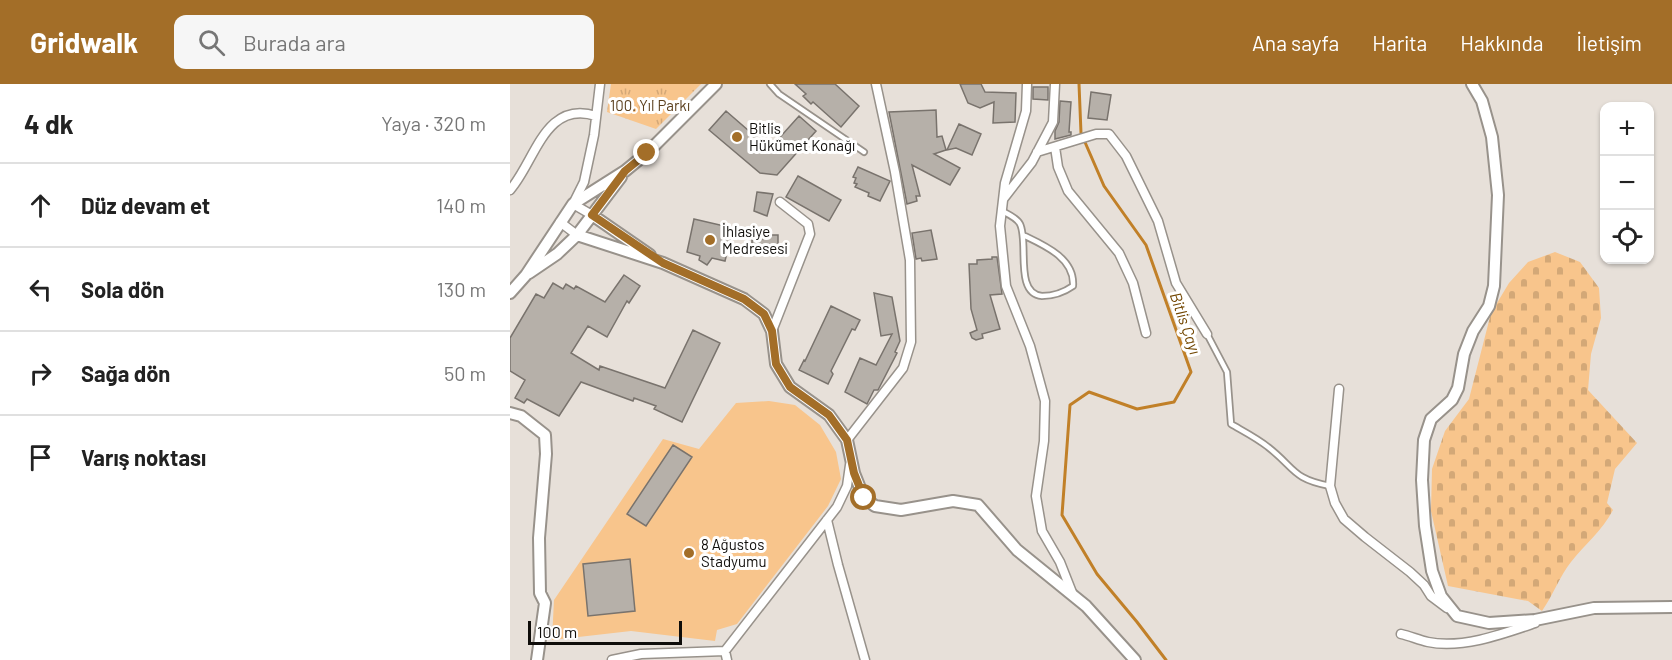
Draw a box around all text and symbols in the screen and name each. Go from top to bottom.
search box [174,15,594,69]
text: Gridwalk [30,25,138,59]
icon: search [195,26,228,59]
text: Burada ara [243,29,346,55]
text: Ana sayfa [1252,30,1339,55]
text: Harita [1372,30,1427,55]
text: Hakkında [1460,30,1544,55]
text: İletişim [1577,30,1642,55]
park label: 100. Yıl Parkı [610,96,690,114]
map controls [1600,102,1654,264]
button: + [1600,102,1654,156]
text: 4 dk [24,108,74,139]
text: Yaya · 320 m [381,111,486,135]
place label: Bitlis Hükümet Konağı [749,119,855,154]
marker: Bitlis Hükümet Konağı [730,130,744,144]
route end [633,139,659,165]
button: − [1600,156,1654,210]
icon: ahead [24,189,57,222]
text: Düz devam et [81,192,210,218]
text: 140 m [436,193,486,217]
button: locate [1600,210,1654,264]
place label: İhlasiye Medresesi [722,222,788,257]
marker: İhlasiye Medresesi [703,233,717,247]
icon: left [24,273,57,306]
text: Sola dön [81,276,164,302]
text: 130 m [437,277,486,301]
water label: Bitlis Çayı [1167,290,1205,356]
icon: right [24,357,57,390]
text: Sağa dön [81,360,170,386]
text: 50 m [444,361,486,385]
icon: arrive [24,441,57,474]
text: Varış noktası [81,444,206,470]
route start [850,484,876,510]
place label: 8 Ağustos Stadyumu [701,535,766,570]
marker: 8 Ağustos Stadyumu [682,546,696,560]
scale bar [528,618,682,646]
text: 100 m [537,622,577,641]

